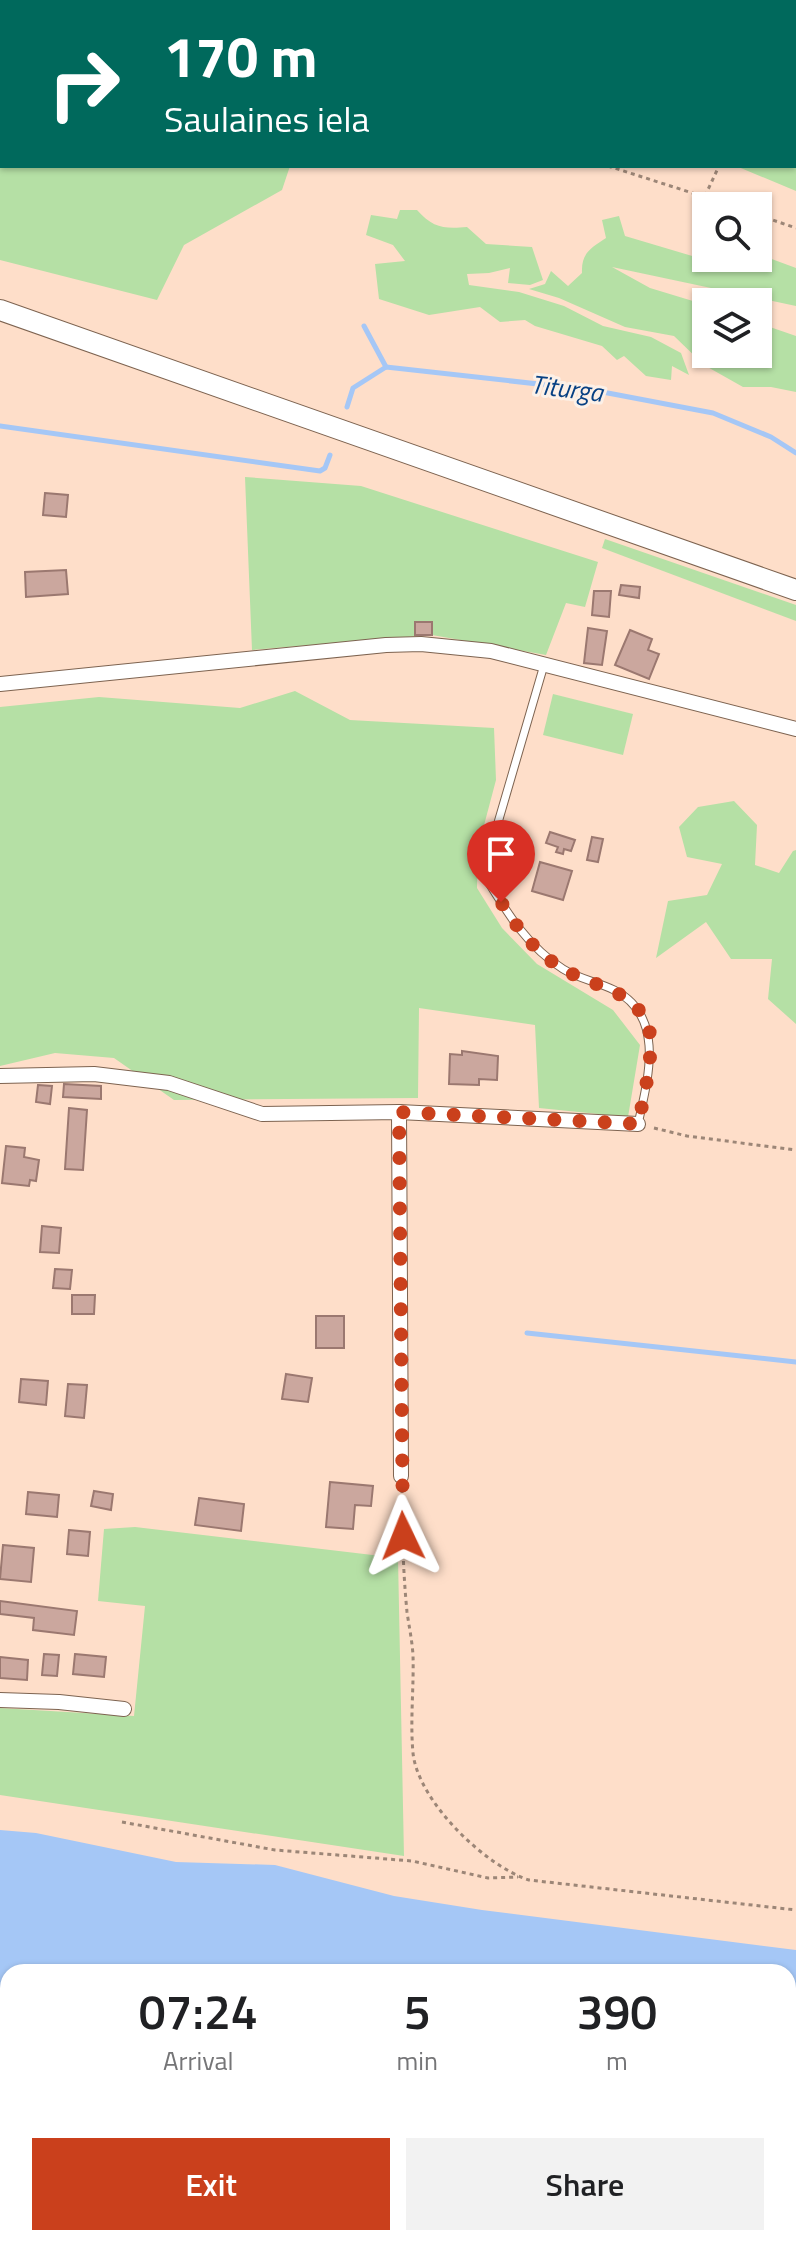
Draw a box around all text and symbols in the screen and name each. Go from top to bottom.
text: 170 m [164,14,317,99]
icon: right [32,32,136,136]
text: Saulaines iela [164,91,370,146]
map controls [692,192,772,368]
button: search [692,192,772,272]
button: layers [692,288,772,368]
water label: Titurga [529,364,607,412]
pin [467,820,535,902]
icon: arrive [479,832,523,876]
position arrow [361,1494,445,1578]
text: 07:24 [139,1975,258,2048]
text: 5 [404,1975,431,2048]
text: 390 [577,1975,657,2048]
text: Arrival [163,2041,233,2080]
text: min [396,2041,438,2080]
text: m [606,2041,628,2080]
button: Exit [32,2138,390,2230]
button: Share [406,2138,764,2230]

